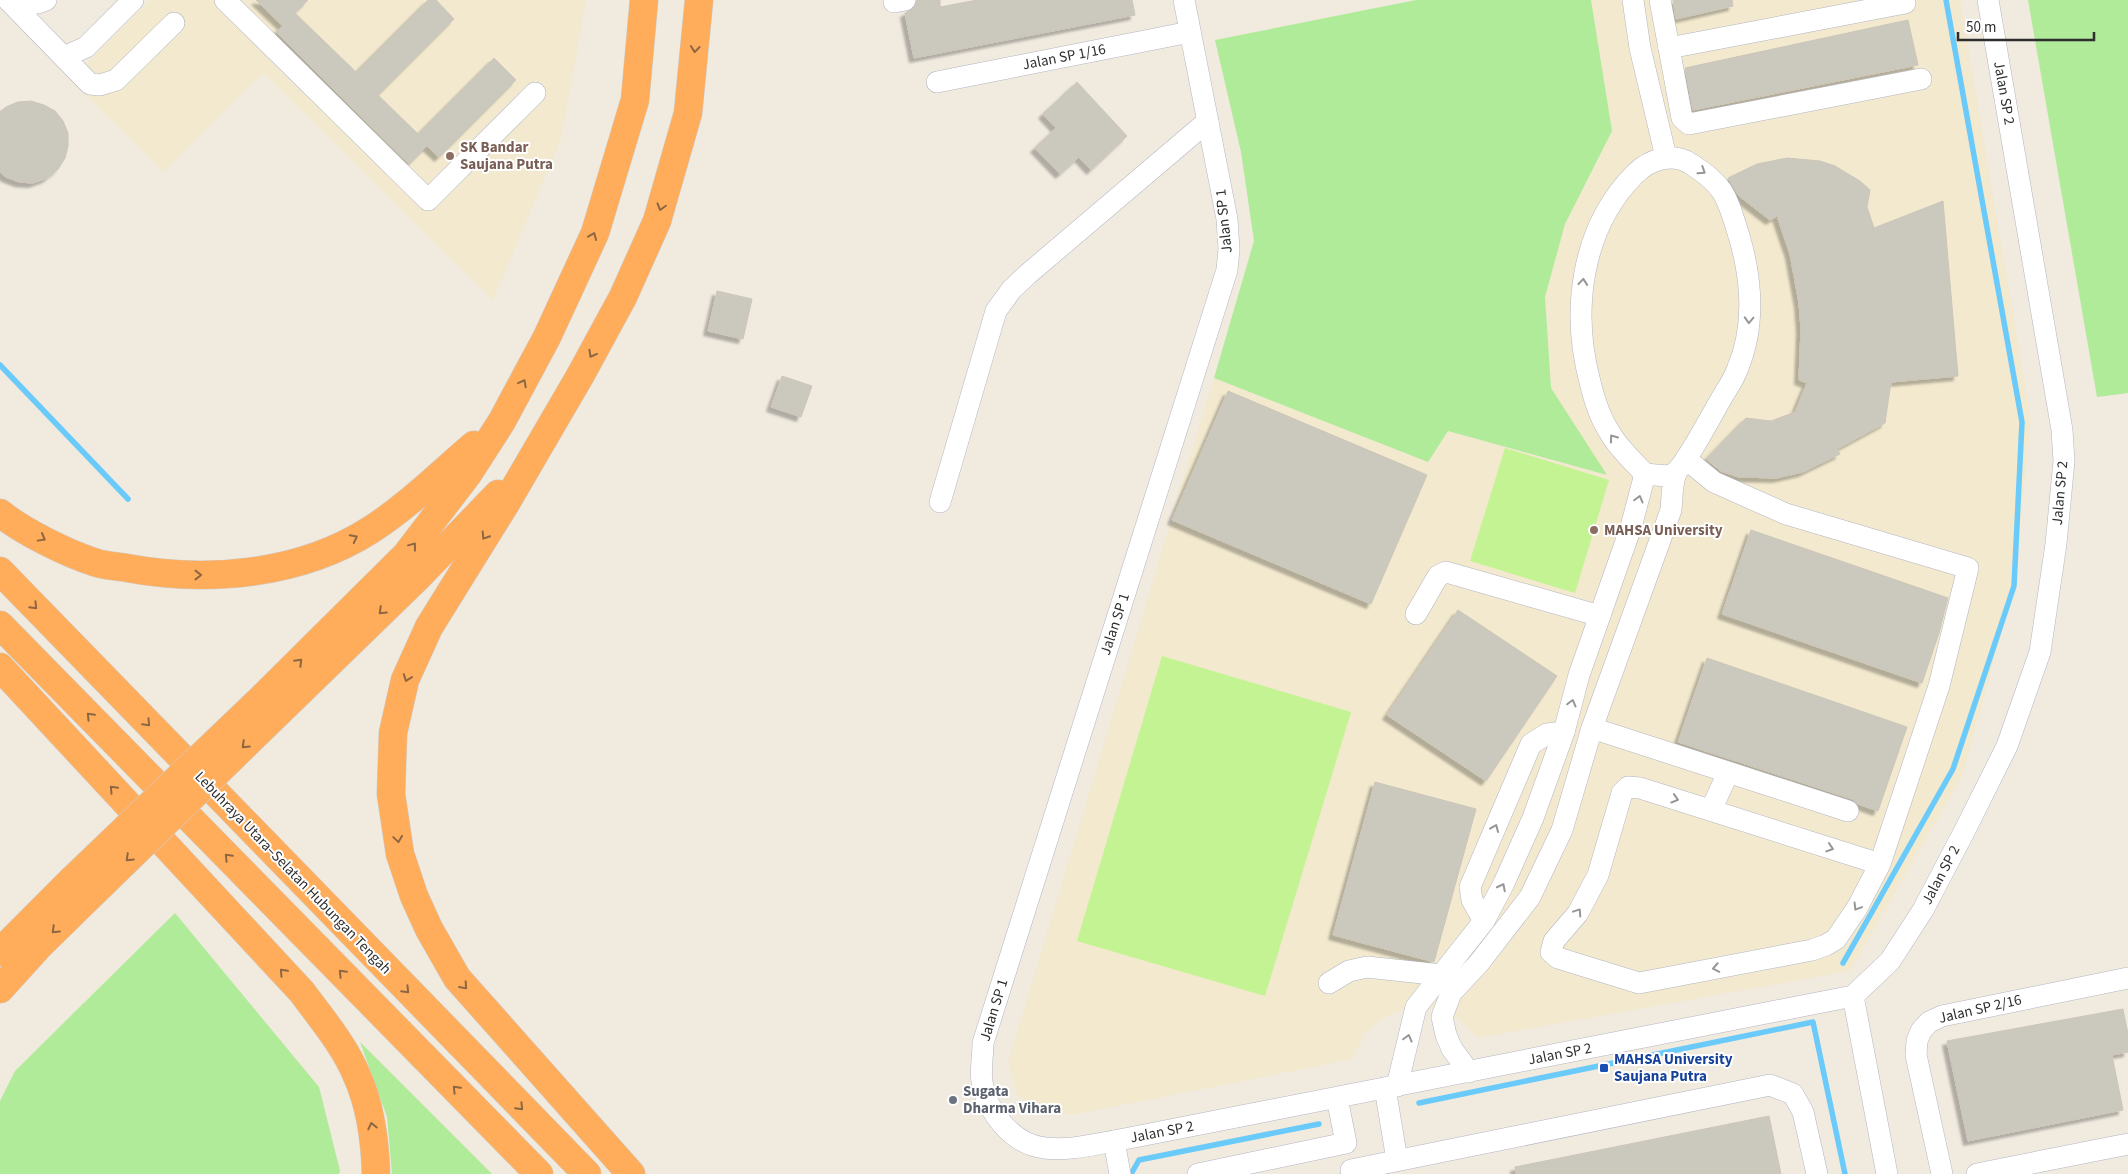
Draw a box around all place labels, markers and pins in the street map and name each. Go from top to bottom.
place label: SK Bandar Saujana Putra [460,137,553,175]
marker: SK Bandar Saujana Putra [444,150,456,162]
place label: MAHSA University [1604,520,1723,541]
marker: MAHSA University [1588,524,1600,536]
place label: MAHSA University Saujana Putra [1614,1049,1733,1087]
marker: MAHSA University Saujana Putra [1598,1062,1610,1074]
place label: Sugata Dharma Vihara [963,1081,1061,1119]
marker: Sugata Dharma Vihara [947,1094,959,1106]

